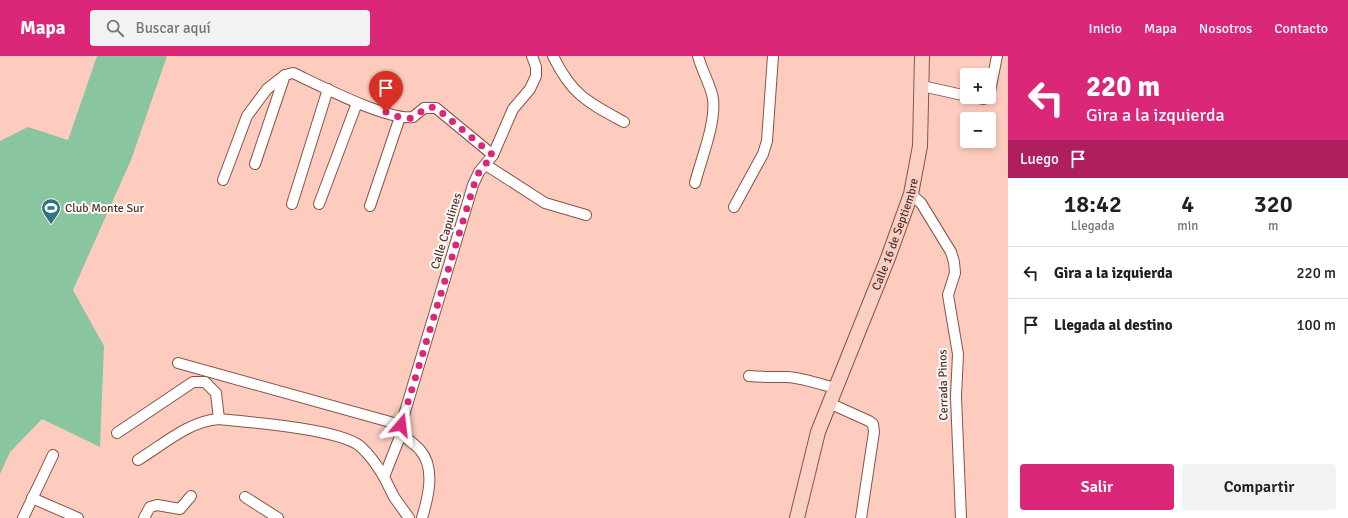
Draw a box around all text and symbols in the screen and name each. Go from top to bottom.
search box [90,10,370,46]
text: Mapa [20,16,66,40]
icon: search [104,17,126,39]
text: Buscar aquí [136,19,211,37]
text: Inicio [1089,20,1122,37]
text: Mapa [1144,20,1177,37]
text: Nosotros [1199,20,1252,37]
text: Contacto [1274,20,1328,37]
map controls [960,68,996,148]
button: + [960,68,996,104]
text: 220 m [1086,70,1160,104]
pin [369,71,403,112]
icon: left [1020,72,1072,124]
icon: arrive [375,77,397,99]
text: Gira a la izquierda [1086,104,1225,126]
button: − [960,112,996,148]
icon: arrive [1067,148,1089,170]
text: Luego [1020,150,1059,168]
street label: Calle 16 de Septiembre [869,177,922,293]
text: 18:42 [1063,189,1122,219]
text: 4 [1181,189,1194,219]
text: 320 [1254,189,1293,219]
street label: Calle Capulines [428,191,465,271]
sports icon: Club Monte Sur [40,197,62,225]
place label: Club Monte Sur [65,201,145,216]
text: Llegada [1071,218,1115,234]
text: min [1177,218,1198,234]
text: m [1268,218,1278,234]
icon: left [1020,262,1042,284]
text: Gira a la izquierda [1054,264,1173,282]
text: 220 m [1296,264,1336,282]
icon: arrive [1020,314,1042,336]
text: Llegada al destino [1054,316,1173,334]
text: 100 m [1296,316,1336,334]
street label: Cerrada Pinos [935,349,952,421]
position arrow [380,404,422,446]
button: Salir [1020,464,1174,510]
button: Compartir [1182,464,1336,510]

